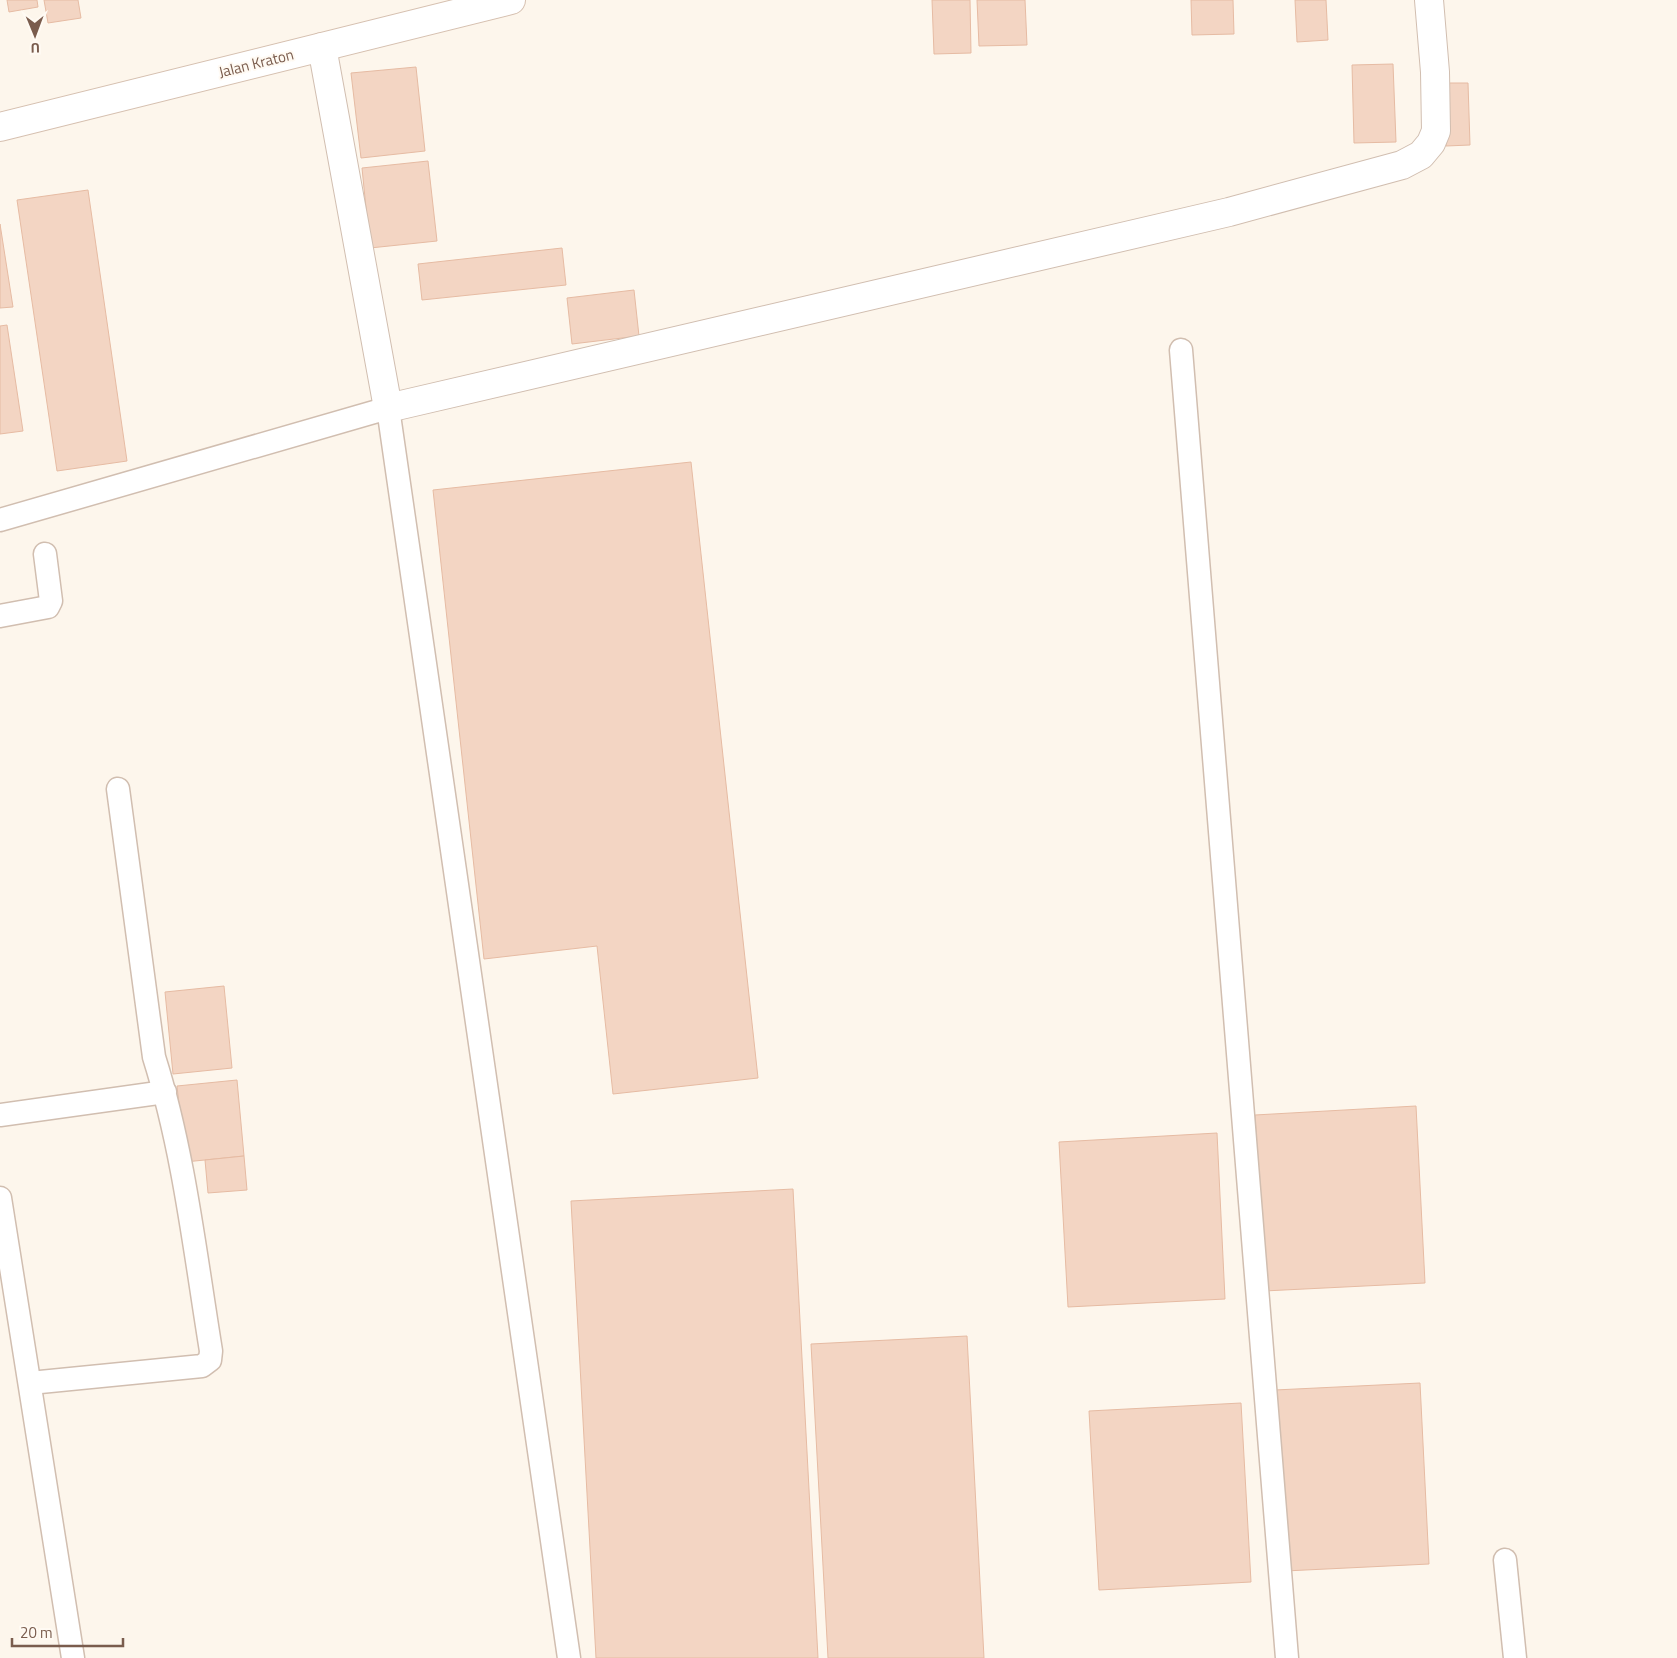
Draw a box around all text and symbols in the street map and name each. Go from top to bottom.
north arrow [10,10,60,60]
text: U [30,38,40,59]
street label: Jalan Kraton [216,43,296,83]
scale bar [12,1616,124,1648]
text: 20 m [20,1621,53,1644]

